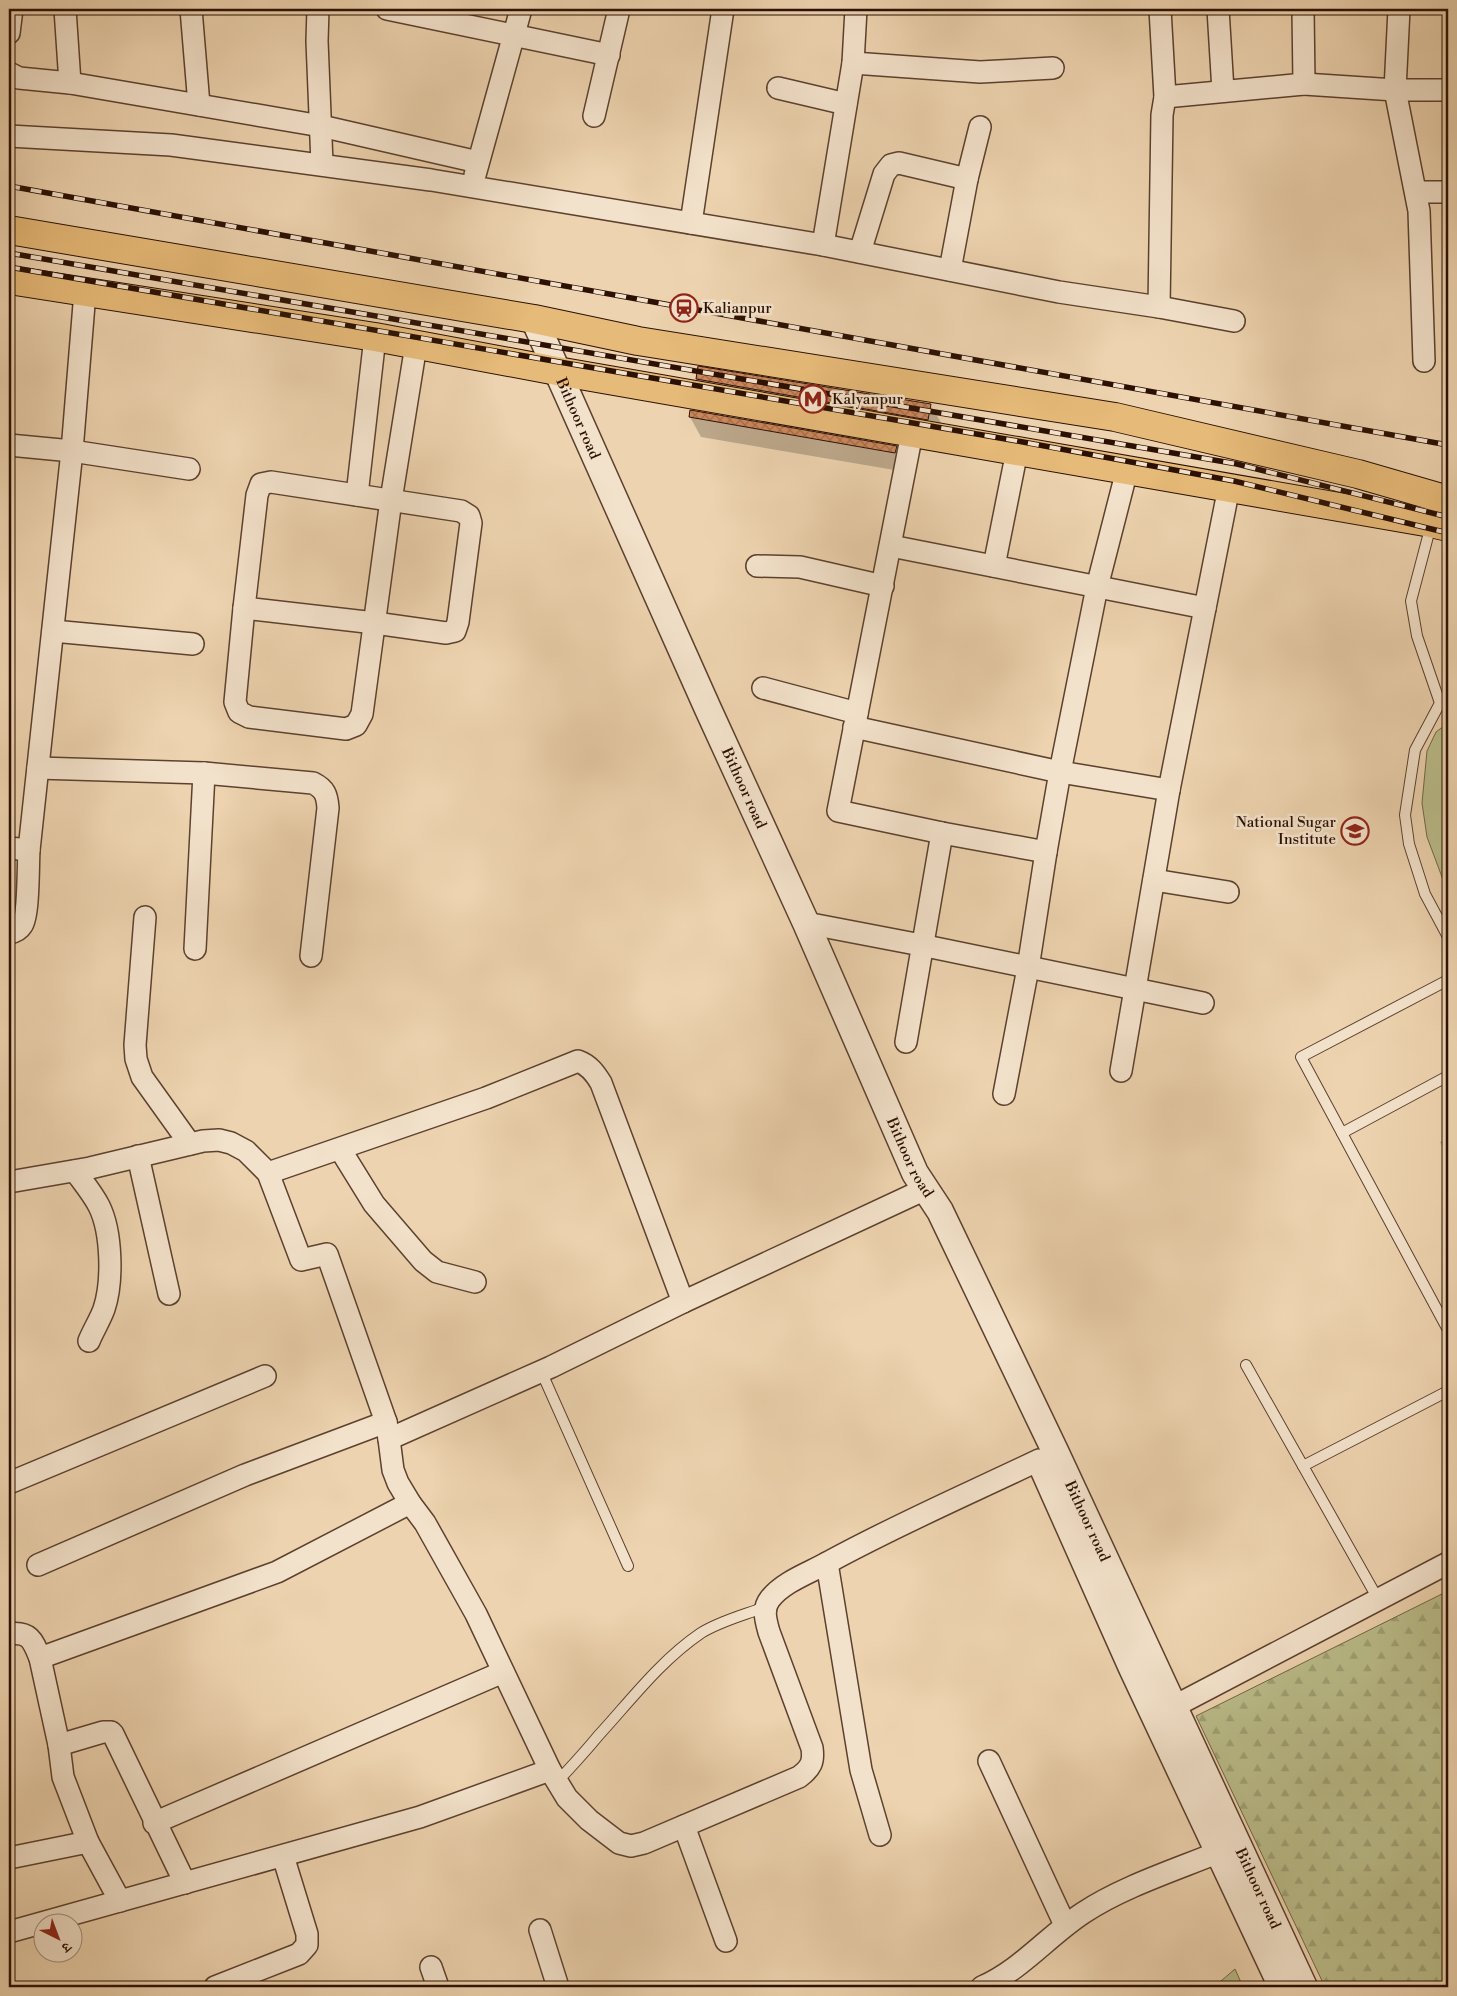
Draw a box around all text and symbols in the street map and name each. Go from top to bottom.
station icon: Kalianpur [669,293,699,323]
place label: Kalianpur [703,299,772,318]
street label: Bithoor road [551,374,605,463]
metro station icon: Kalyanpur [798,384,828,414]
place label: Kalyanpur [832,390,904,409]
street label: Bithoor road [717,744,771,832]
place label: National Sugar Institute [1236,813,1337,849]
school or university icon: National Sugar Institute [1340,816,1370,846]
street label: Bithoor road [882,1114,938,1202]
street label: Bithoor road [1060,1477,1114,1565]
street label: Bithoor road [1230,1844,1285,1932]
north arrow [32,1914,82,1964]
text: उ [57,1937,75,1957]

